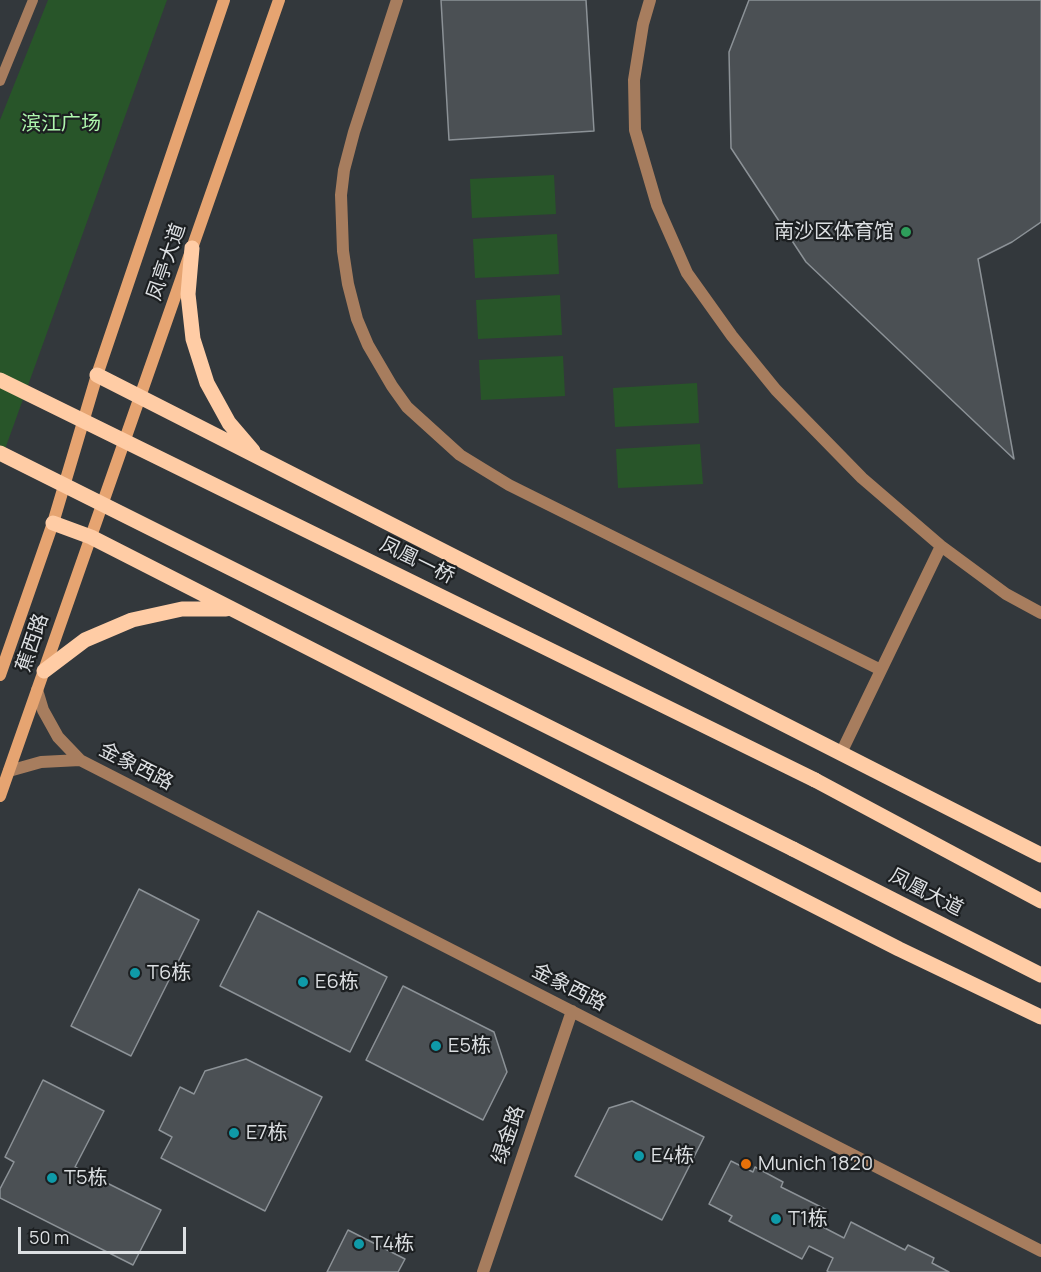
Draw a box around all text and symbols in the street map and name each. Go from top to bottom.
park label: 滨江广场 [21,112,101,136]
street label: 凤亭大道 [143,220,191,304]
place label: 南沙区体育馆 [774,220,894,244]
marker: 南沙区体育馆 [899,225,913,239]
street label: 凤凰一桥 [376,533,458,589]
street label: 蕉西路 [12,611,54,675]
street label: 金象西路 [95,738,177,796]
street label: 凤凰大道 [885,864,967,922]
street label: 金象西路 [528,959,610,1017]
place label: T6栋 [147,961,191,985]
marker: T6栋 [128,966,142,980]
place label: E6栋 [315,970,359,994]
marker: E6栋 [296,975,310,989]
place label: E5栋 [448,1034,491,1058]
marker: E5栋 [429,1039,443,1053]
street label: 绿金路 [488,1103,530,1167]
place label: E7栋 [246,1121,287,1145]
marker: E7栋 [227,1126,241,1140]
place label: E4栋 [651,1144,694,1168]
marker: E4栋 [632,1149,646,1163]
place label: Munich 1820 [758,1152,873,1176]
marker: Munich 1820 [739,1157,753,1171]
place label: T5栋 [64,1166,107,1190]
marker: T5栋 [45,1171,59,1185]
place label: T1栋 [788,1207,828,1231]
marker: T1栋 [769,1212,783,1226]
scale bar [21,1215,189,1253]
text: 50 m [29,1225,69,1249]
place label: T4栋 [371,1232,414,1256]
marker: T4栋 [352,1237,366,1251]

